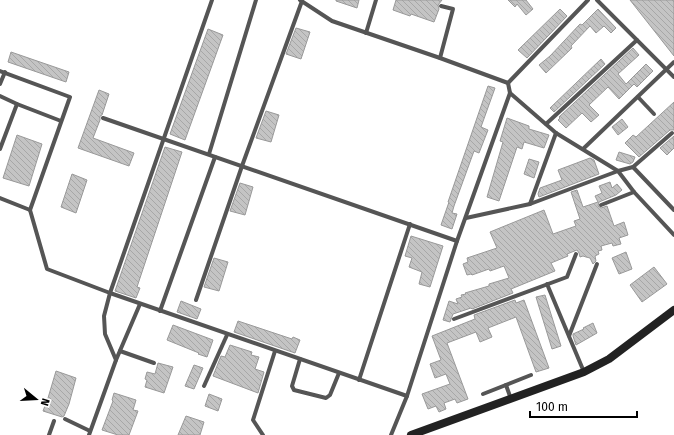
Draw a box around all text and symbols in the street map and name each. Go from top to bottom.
north arrow [16,379,56,419]
scale bar [530,393,637,419]
text: N [38,396,52,407]
text: 100 m [536,400,568,414]

